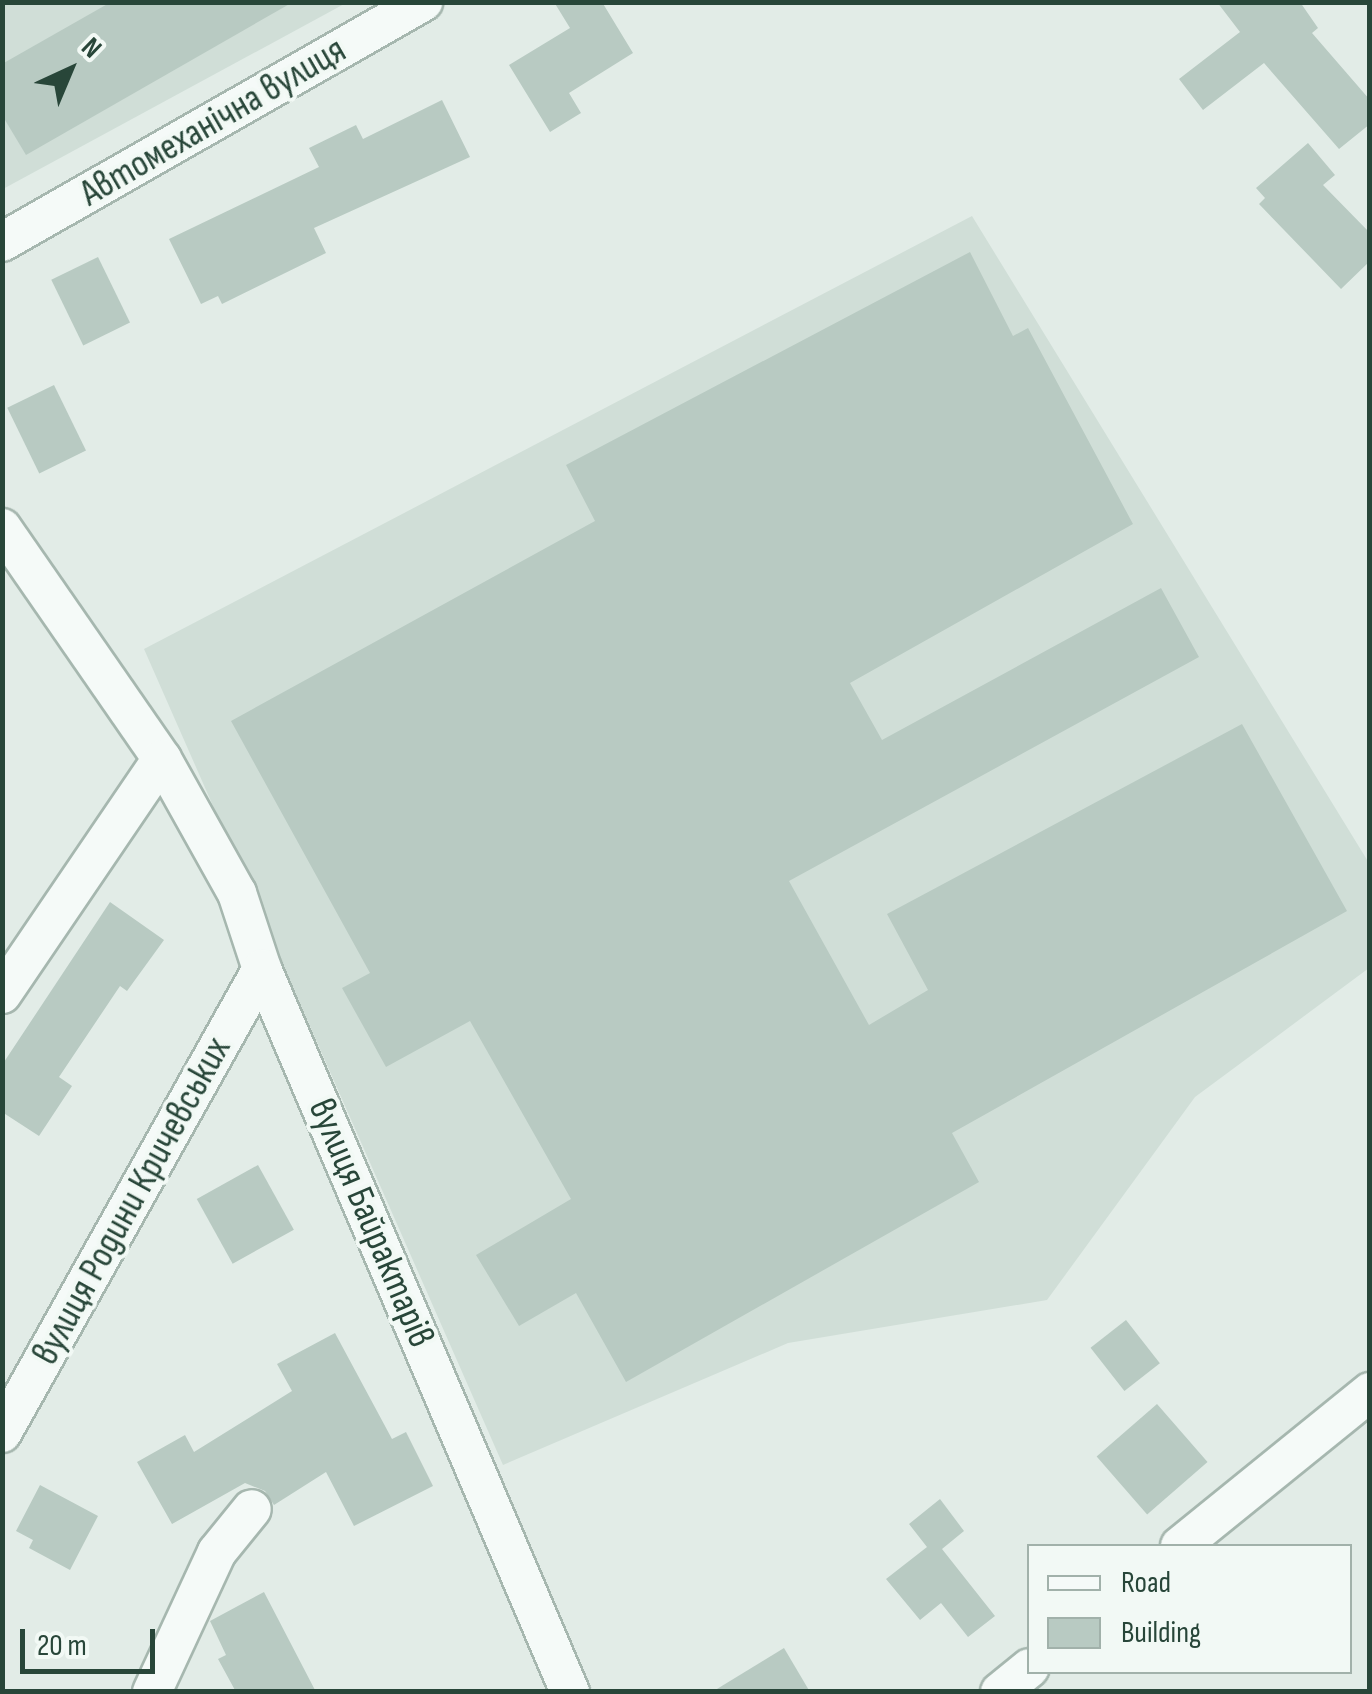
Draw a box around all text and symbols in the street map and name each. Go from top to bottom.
north arrow [20,20,120,120]
street label: Автомеханічна вулиця [72,27,354,217]
text: N [74,31,108,65]
street label: вулиця Родини Кричевських [23,1029,241,1373]
street label: вулиця Байрактарів [298,1092,444,1354]
legend [1027,1544,1352,1674]
text: Road [1121,1565,1171,1601]
scale bar [25,1609,160,1671]
text: Building [1121,1615,1201,1651]
text: 20 m [37,1628,87,1664]

